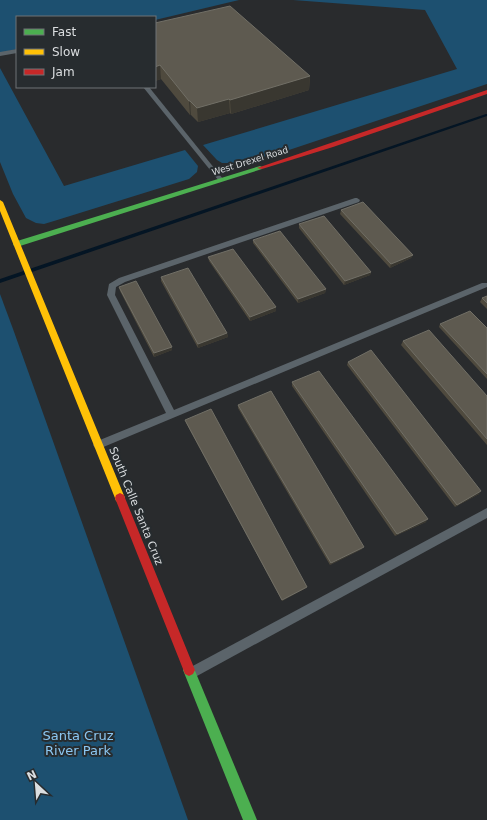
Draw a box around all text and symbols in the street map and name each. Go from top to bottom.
legend [16,16,156,88]
text: Fast [52,25,76,39]
text: Slow [52,45,80,59]
text: Jam [51,65,75,79]
street label: West Drexel Road [211,145,289,177]
street label: South Calle Santa Cruz [106,445,166,567]
park label: Santa Cruz River Park [42,728,114,758]
north arrow [16,764,56,804]
text: N [25,768,39,783]

